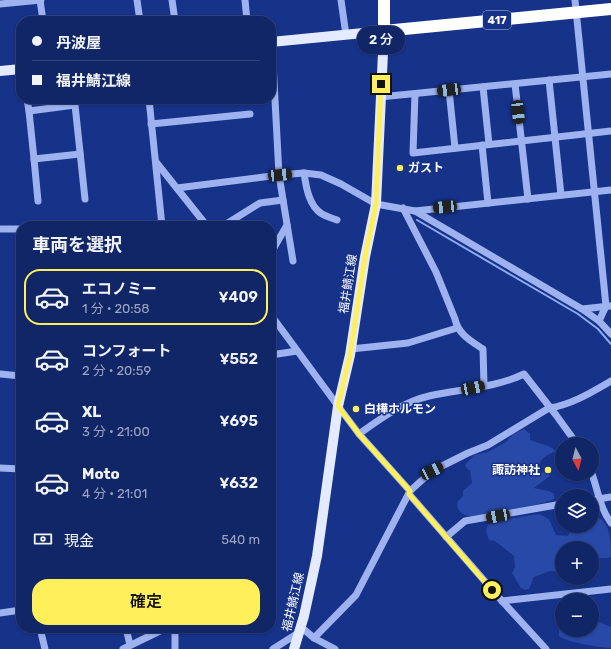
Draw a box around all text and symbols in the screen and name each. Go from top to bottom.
road number: 417 [483,11,511,29]
callout: 2 分 [357,26,405,54]
text: 2 分 [369,32,393,47]
text: 丹波屋 [56,34,101,52]
text: 福井鯖江線 [56,72,131,90]
route end [372,75,390,93]
car [436,83,462,97]
car [511,99,525,125]
place label: ガスト [408,161,444,175]
marker: ガスト [395,163,405,173]
car [268,168,292,182]
car [433,200,457,214]
text: 車両を選択 [32,234,122,256]
street label: 福井鯖江線 [336,253,360,315]
icon: car [34,279,70,315]
text: エコノミー [82,280,157,298]
text: ¥409 [218,288,258,306]
text: 1 分 · 20:58 [82,301,150,316]
icon: car [34,341,70,377]
text: コンフォート [82,342,172,360]
text: ¥552 [219,350,258,368]
text: 2 分 · 20:59 [82,363,151,378]
car [460,380,486,396]
place label: 白樺ホルモン [364,402,436,416]
icon: car [34,403,70,439]
text: XL [82,403,101,421]
marker: 白樺ホルモン [351,404,361,414]
text: ¥695 [219,412,258,430]
text: 3 分 · 21:00 [82,424,150,439]
north arrow [555,437,599,481]
map controls [555,437,599,637]
car [419,460,445,482]
place label: 諏訪神社 [492,463,540,477]
icon: car [34,465,70,501]
text: Moto [82,465,120,483]
marker: 諏訪神社 [543,465,553,475]
text: ¥632 [219,474,258,492]
text: 4 分 · 21:01 [82,486,147,501]
button: layers [555,489,599,533]
car [485,508,511,524]
icon: cash [32,528,54,550]
text: 現金 [64,532,94,550]
text: 540 m [221,532,260,547]
button: + [555,541,599,585]
street label: 福井鯖江線 [279,571,307,633]
button: 確定 [32,579,260,625]
route start [483,581,501,599]
button: − [555,593,599,637]

